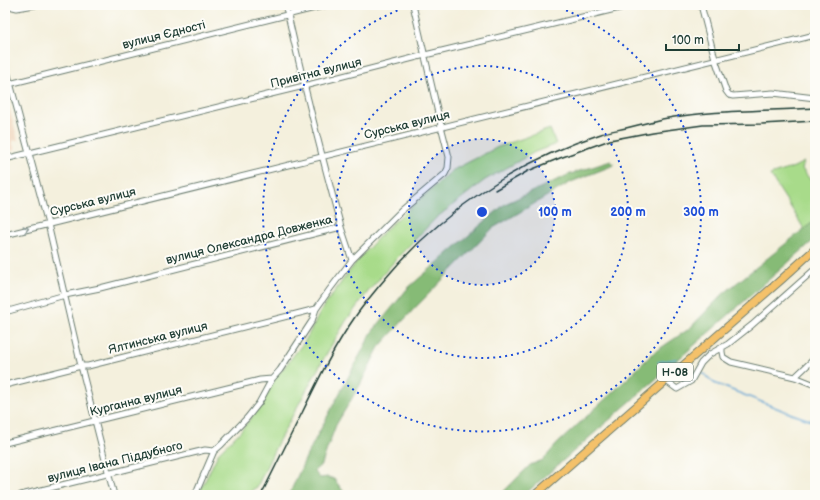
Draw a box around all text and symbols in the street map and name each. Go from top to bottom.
street label: вулиця Єдності [121,17,207,53]
scale bar [666,26,739,52]
text: 100 m [672,33,704,48]
street label: Привітна вулиця [269,54,363,92]
street label: Сурська вулиця [363,107,452,143]
street label: Сурська вулиця [49,184,138,220]
centre of rings [475,205,489,219]
text: 100 m [538,205,572,220]
text: 200 m [610,205,646,220]
text: 300 m [683,205,719,220]
street label: вулиця Олександра Довженка [164,212,334,268]
one-way arrow [23,225,30,234]
street label: Ялтинська вулиця [107,318,209,358]
road number: Н-08 [657,363,693,381]
street label: Курганна вулиця [88,382,184,420]
street label: вулиця Івана Піддубного [46,438,184,486]

